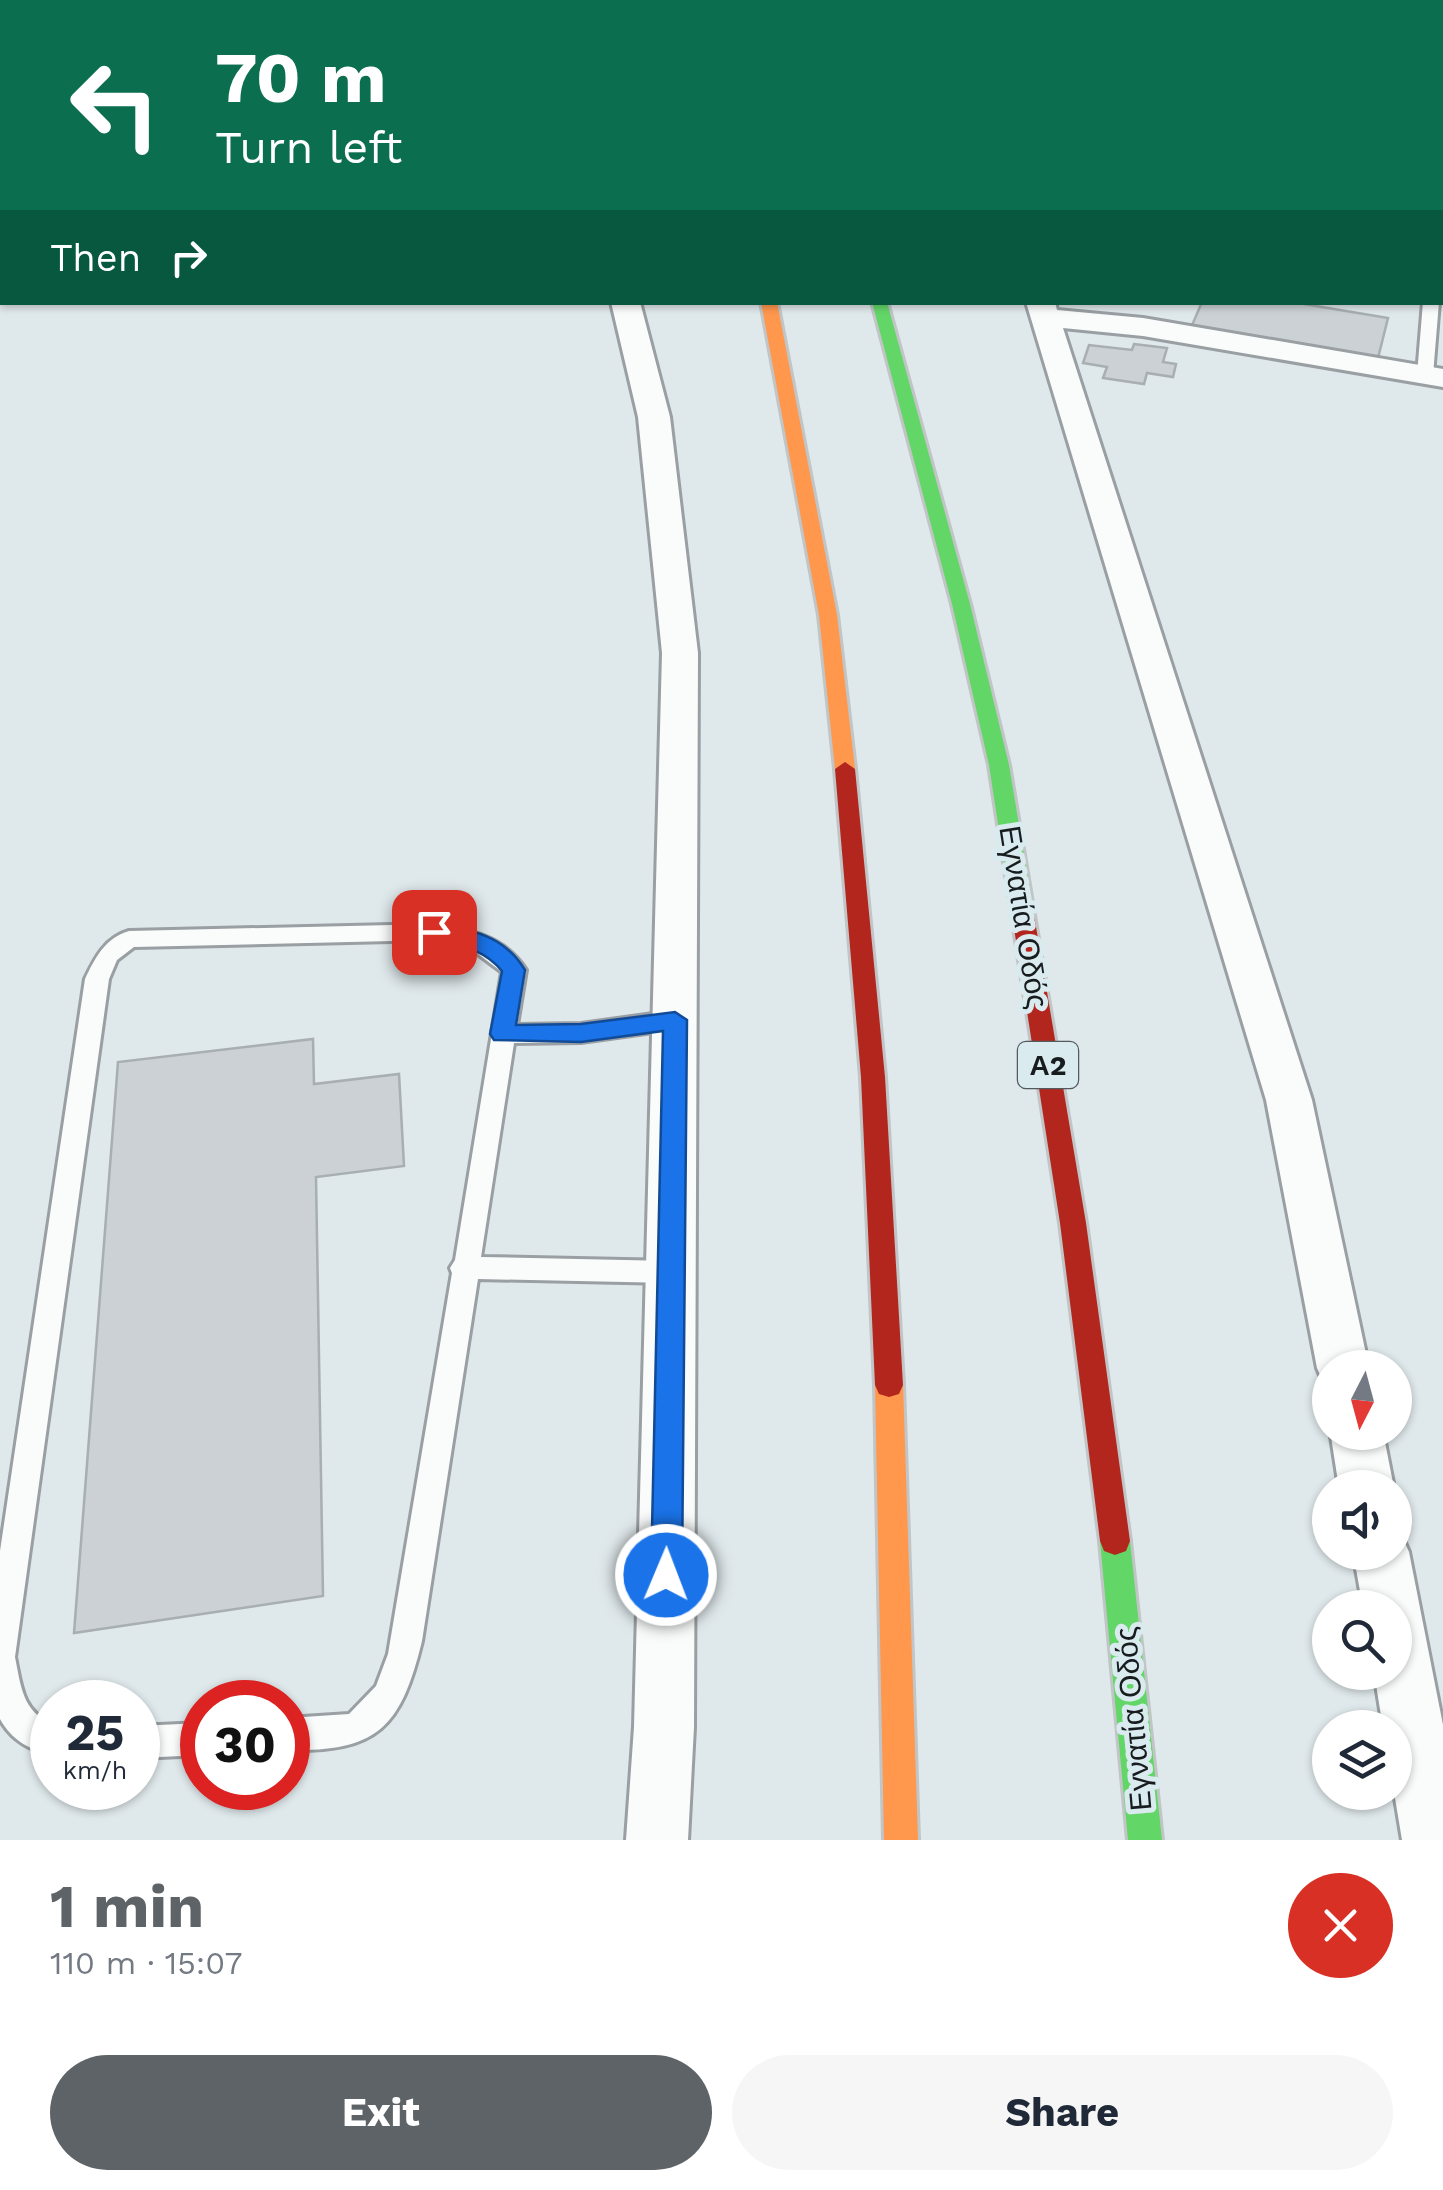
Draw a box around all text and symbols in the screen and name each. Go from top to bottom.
text: 70 m [215,37,387,119]
icon: left [50,40,180,170]
text: Turn left [215,121,402,174]
icon: right [161,230,216,285]
text: Then [50,236,141,280]
street label: Εγνατία Οδός [992,823,1056,1011]
pin [392,890,477,975]
icon: arrive [407,905,462,960]
road number: Α2 [1018,1042,1078,1088]
north arrow [1312,1350,1412,1450]
map controls [1312,1350,1412,1810]
button: sound [1312,1470,1412,1570]
position arrow [614,1523,718,1627]
button: search [1312,1590,1412,1690]
street label: Εγνατία Οδός [1108,1626,1158,1812]
speed limit sign: 30 [180,1680,310,1810]
text: 25 [66,1703,124,1762]
button: layers [1312,1710,1412,1810]
text: km/h [63,1756,127,1785]
text: 1 min [50,1871,204,1942]
button: close [1288,1873,1393,1978]
text: 110 m · 15:07 [50,1944,242,1982]
button: Exit [50,2055,712,2170]
button: Share [732,2055,1393,2170]

